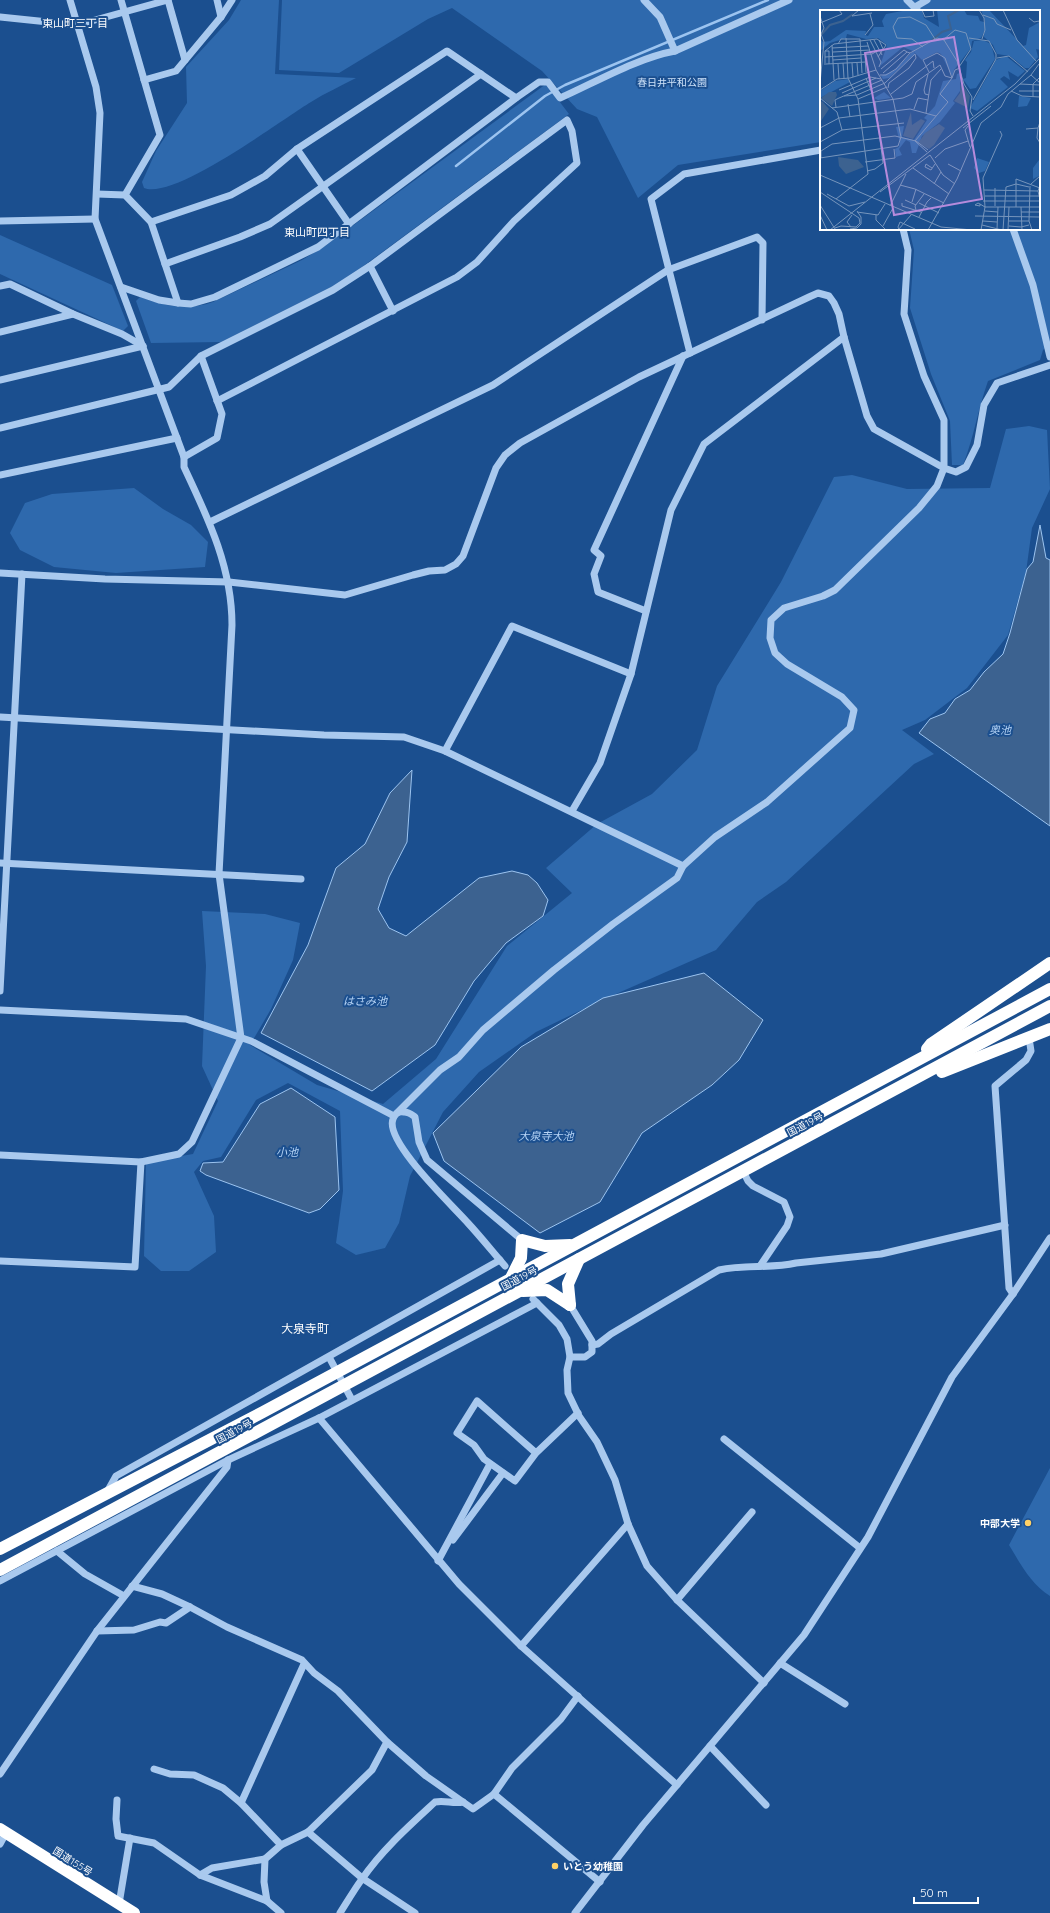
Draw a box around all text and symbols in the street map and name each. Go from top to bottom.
inset map [820,10,1040,230]
district label: 東山町三丁目 [42,16,108,30]
park label: 春日井平和公園 [637,76,707,89]
district label: 東山町四丁目 [284,225,350,239]
water label: 奥池 [989,723,1012,737]
water label: はさみ池 [343,994,388,1008]
street label: 国道19号 [785,1109,826,1139]
water label: 大泉寺大池 [519,1129,574,1143]
water label: 小池 [276,1145,299,1159]
street label: 国道19号 [499,1263,540,1293]
district label: 大泉寺町 [281,1321,329,1336]
street label: 国道19号 [214,1416,255,1446]
place label: 中部大学 [980,1517,1020,1530]
marker: 中部大学 [1023,1518,1033,1528]
street label: 国道155号 [50,1844,95,1879]
place label: いとう幼稚園 [563,1860,623,1873]
marker: いとう幼稚園 [550,1861,560,1871]
scale bar [914,1879,978,1905]
text: 50 m [920,1885,948,1900]

